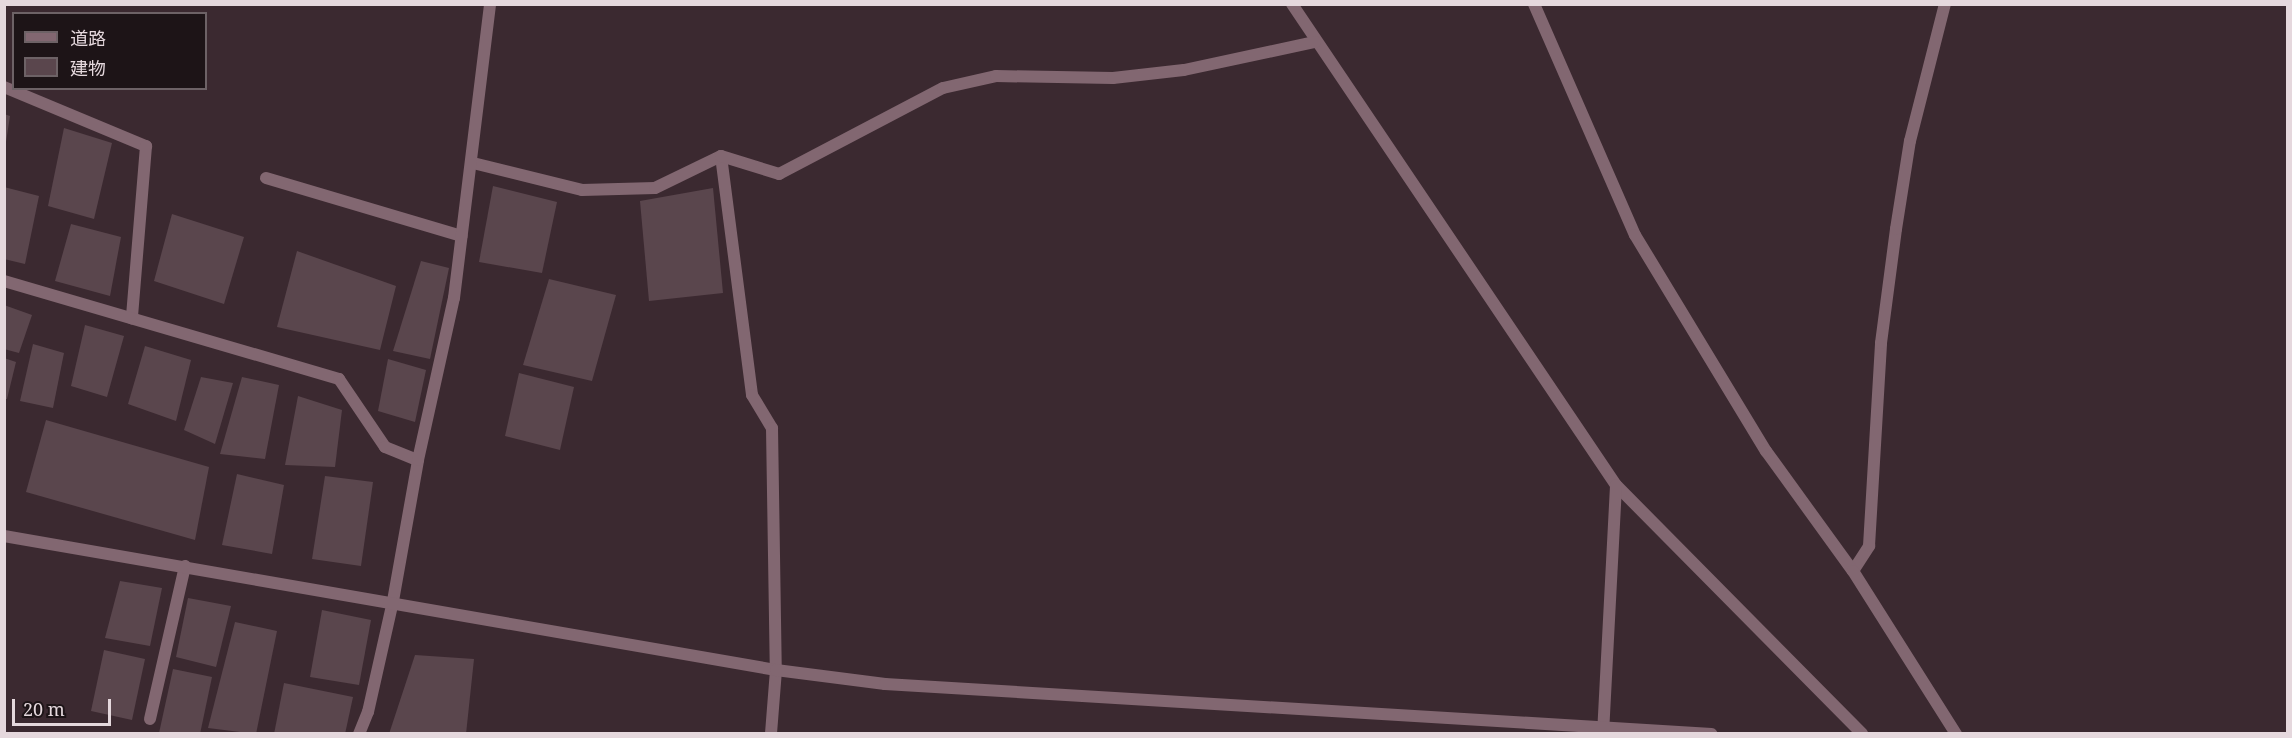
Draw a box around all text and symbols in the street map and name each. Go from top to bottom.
legend [12,12,207,90]
text: 道路 [70,26,106,50]
text: 建物 [70,56,106,80]
scale bar [15,687,114,725]
text: 20 m [23,697,65,721]

